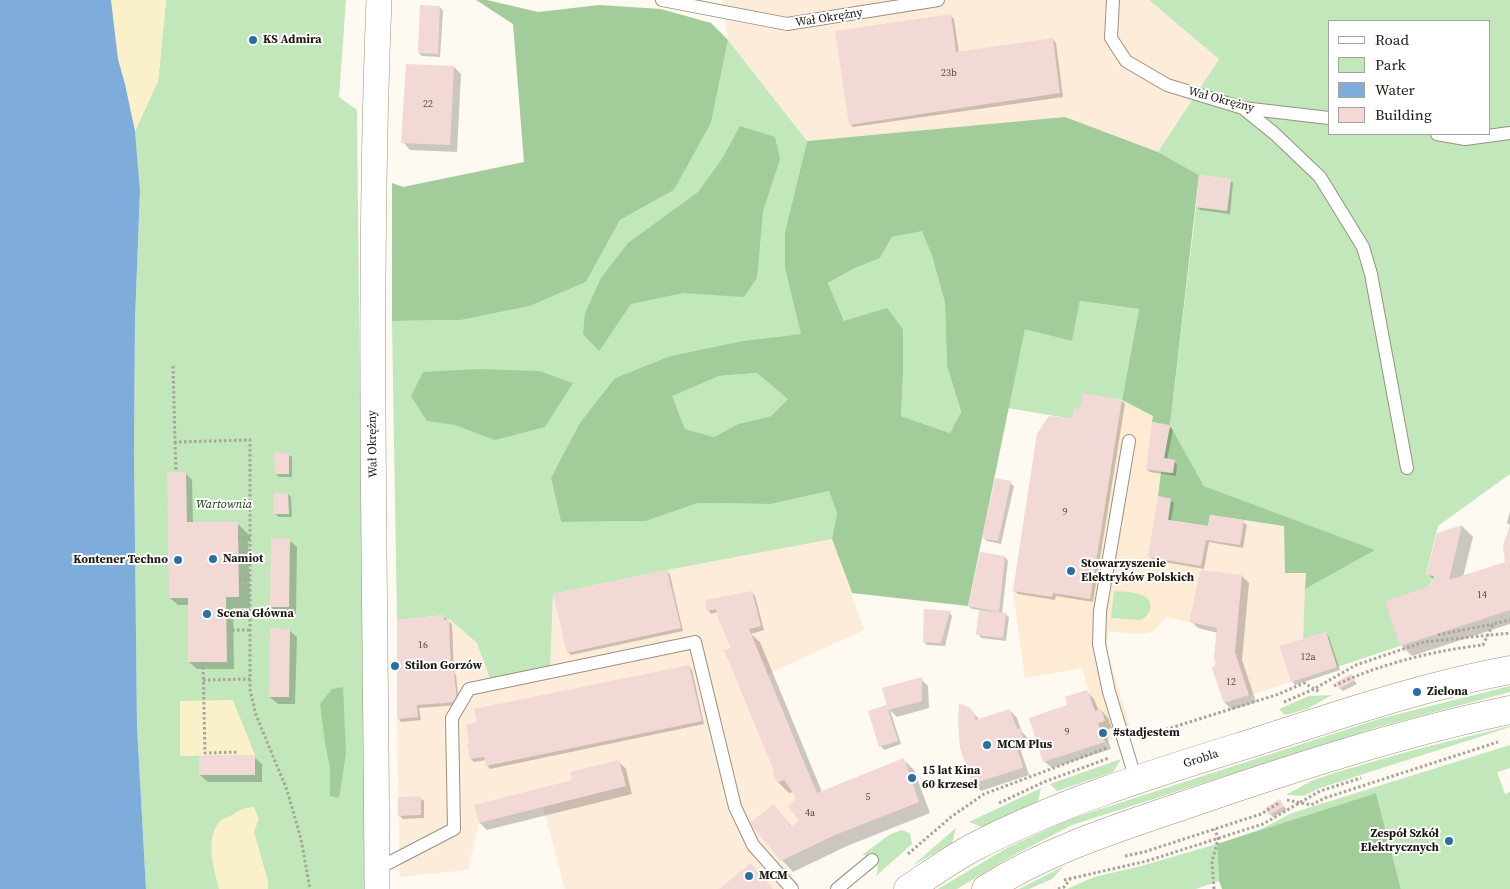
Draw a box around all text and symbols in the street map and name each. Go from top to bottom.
street label: Wał Okrężny [794,6,864,30]
legend [1328,20,1490,135]
text: Road [1375,29,1409,50]
place label: KS Admira [263,33,322,47]
marker: KS Admira [247,34,259,46]
text: Park [1375,54,1406,75]
house number: 23b [941,67,957,79]
text: Water [1375,79,1415,100]
street label: Wał Okrężny [1186,84,1256,116]
house number: 22 [423,98,433,110]
text: Building [1375,104,1432,125]
street label: Wał Okrężny [365,410,381,478]
park label: Wartownia [196,498,252,512]
house number: 9 [1063,506,1067,518]
place label: Namiot [223,552,263,566]
place label: Kontener Techno [73,553,168,567]
marker: Namiot [207,553,219,565]
marker: Kontener Techno [172,554,184,566]
place label: Stowarzyszenie Elektryków Polskich [1081,557,1194,585]
marker: Stowarzyszenie Elektryków Polskich [1065,565,1077,577]
house number: 14 [1477,589,1487,601]
place label: Scena Główna [217,607,294,621]
marker: Scena Główna [201,608,213,620]
house number: 16 [418,639,428,651]
house number: 12a [1300,651,1316,663]
place label: Stilon Gorzów [405,659,482,673]
marker: Stilon Gorzów [389,660,401,672]
house number: 12 [1226,676,1236,688]
place label: Zielona [1427,685,1468,699]
marker: Zielona [1411,686,1423,698]
house number: 9 [1065,726,1069,738]
place label: #stadjestem [1113,726,1180,740]
marker: #stadjestem [1097,727,1109,739]
place label: MCM Plus [997,738,1052,752]
marker: MCM Plus [981,739,993,751]
street label: Grobla [1182,747,1220,771]
place label: 15 lat Kina 60 krzeseł [922,764,980,792]
marker: 15 lat Kina 60 krzeseł [906,772,918,784]
house number: 5 [866,791,870,803]
house number: 4a [805,807,815,819]
place label: Zespół Szkół Elektrycznych [1361,827,1439,855]
marker: Zespół Szkół Elektrycznych [1443,835,1455,847]
place label: MCM [759,869,788,883]
marker: MCM [743,870,755,882]

